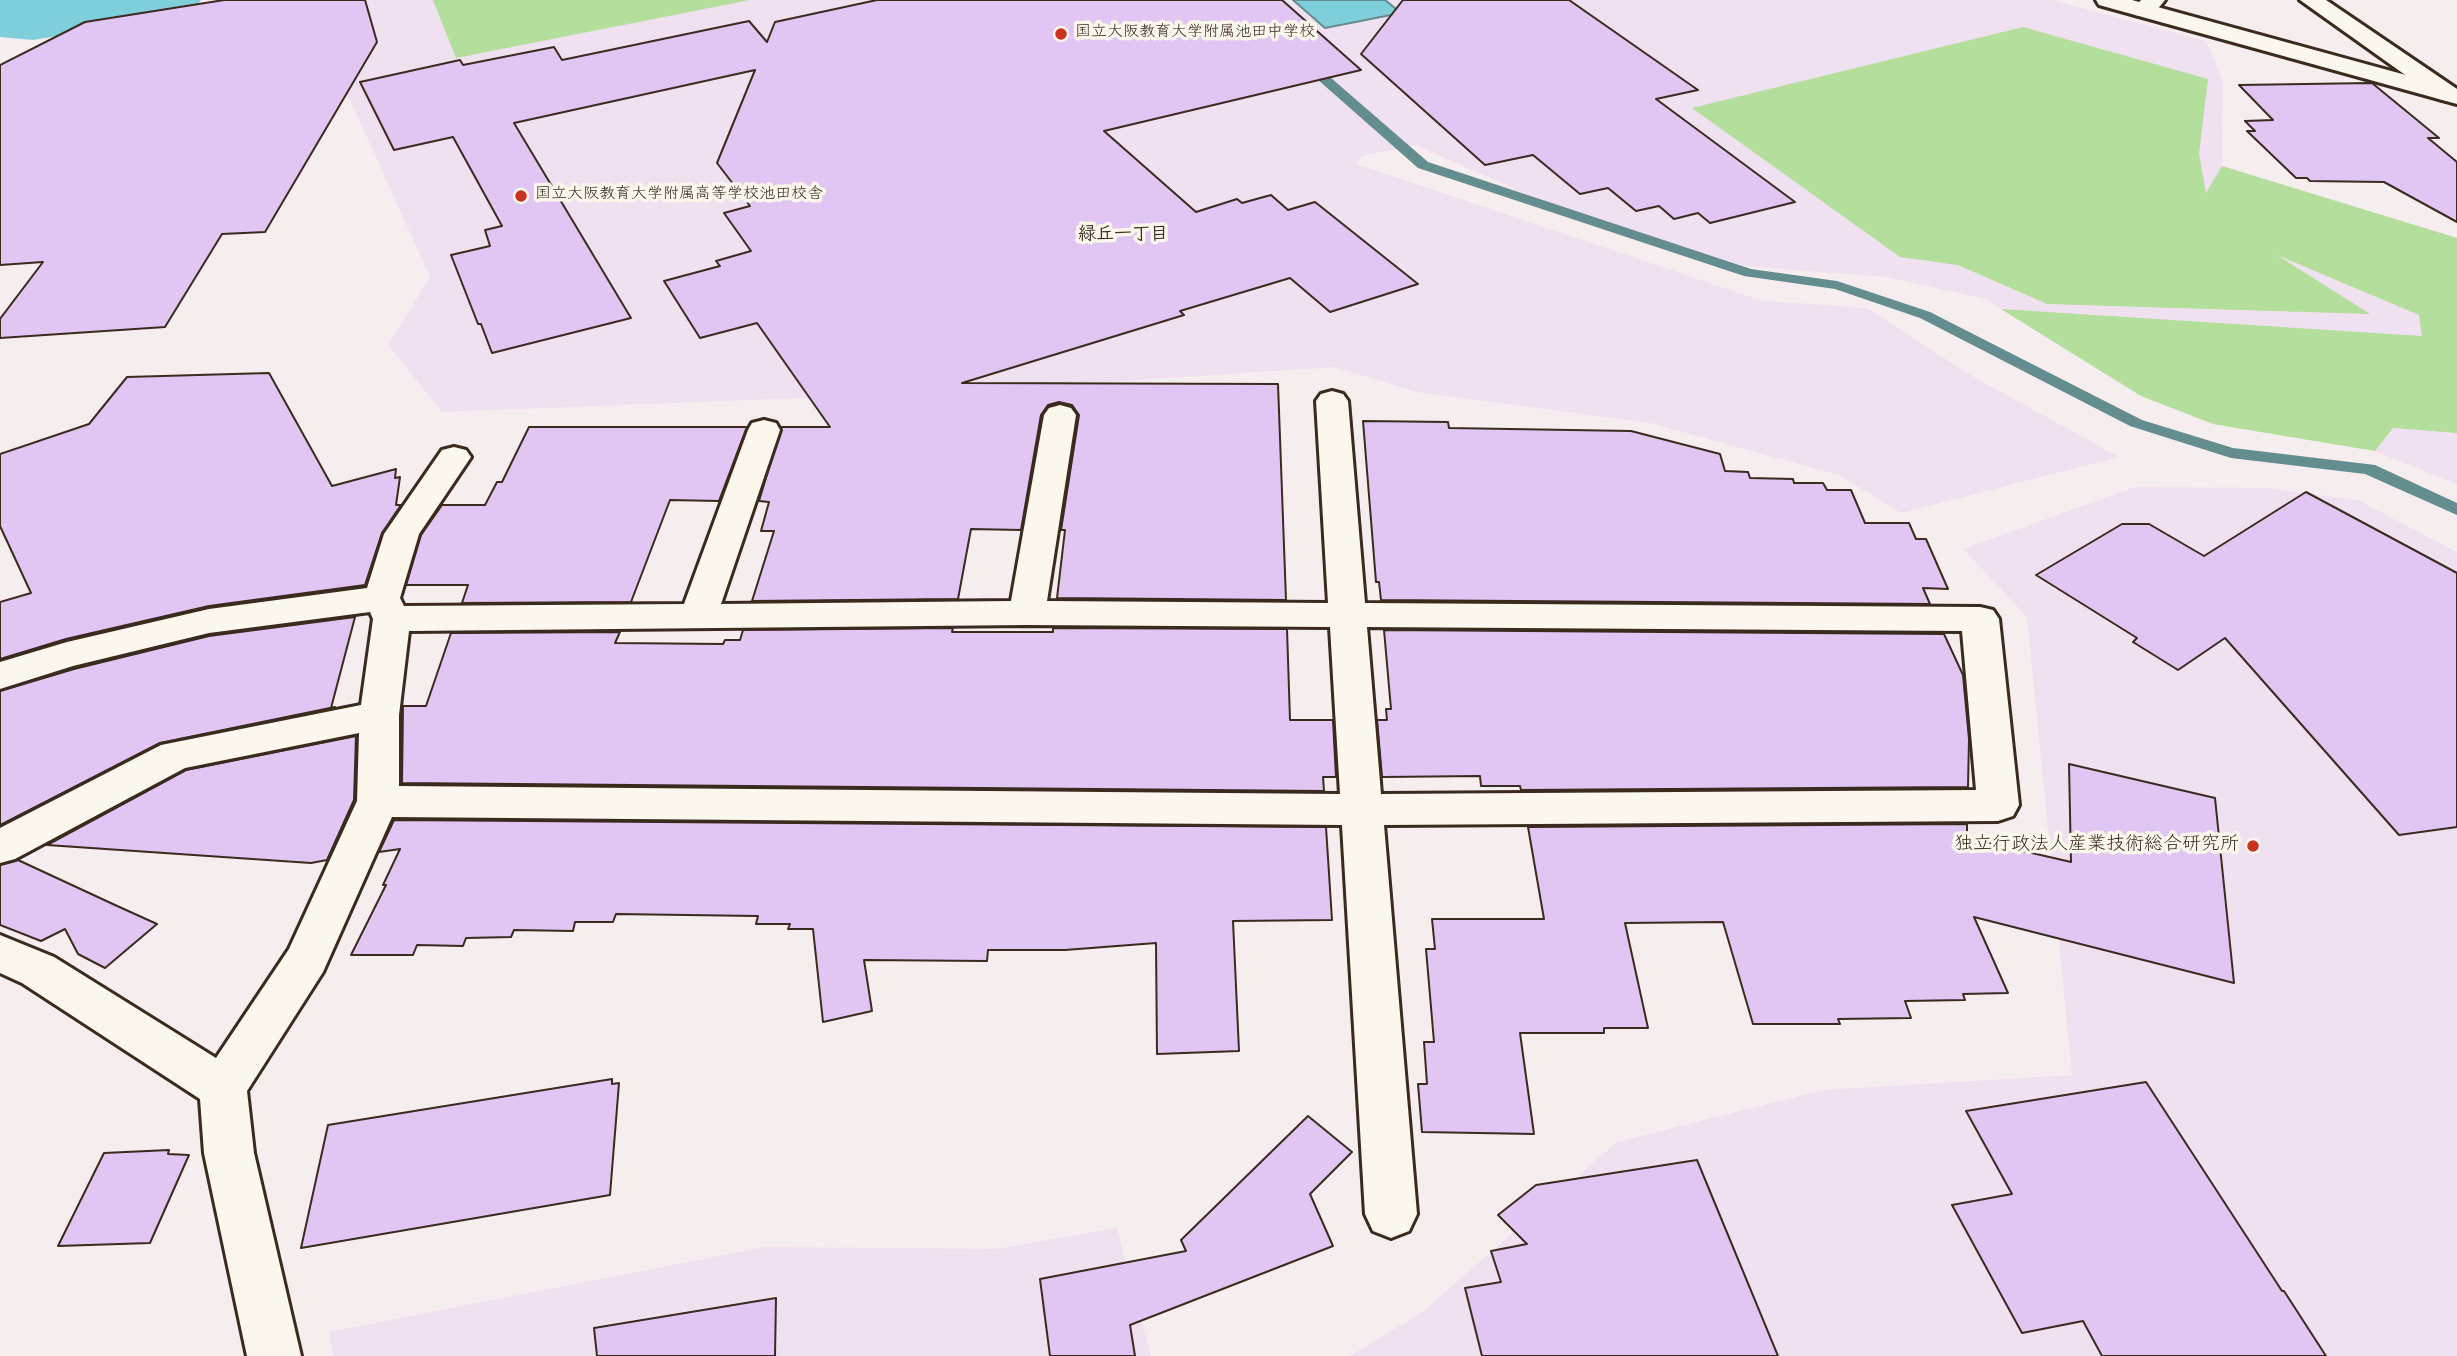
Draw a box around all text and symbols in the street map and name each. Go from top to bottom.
place label: 国立大阪教育大学附属池田中学校 [1075,24,1315,44]
marker: 国立大阪教育大学附属池田中学校 [1053,26,1069,42]
place label: 国立大阪教育大学附属高等学校池田校舎 [535,186,823,206]
marker: 国立大阪教育大学附属高等学校池田校舎 [513,188,529,204]
district label: 緑丘一丁目 [1078,225,1168,247]
place label: 独立行政法人産業技術総合研究所 [1954,835,2239,857]
marker: 独立行政法人産業技術総合研究所 [2245,838,2261,854]

